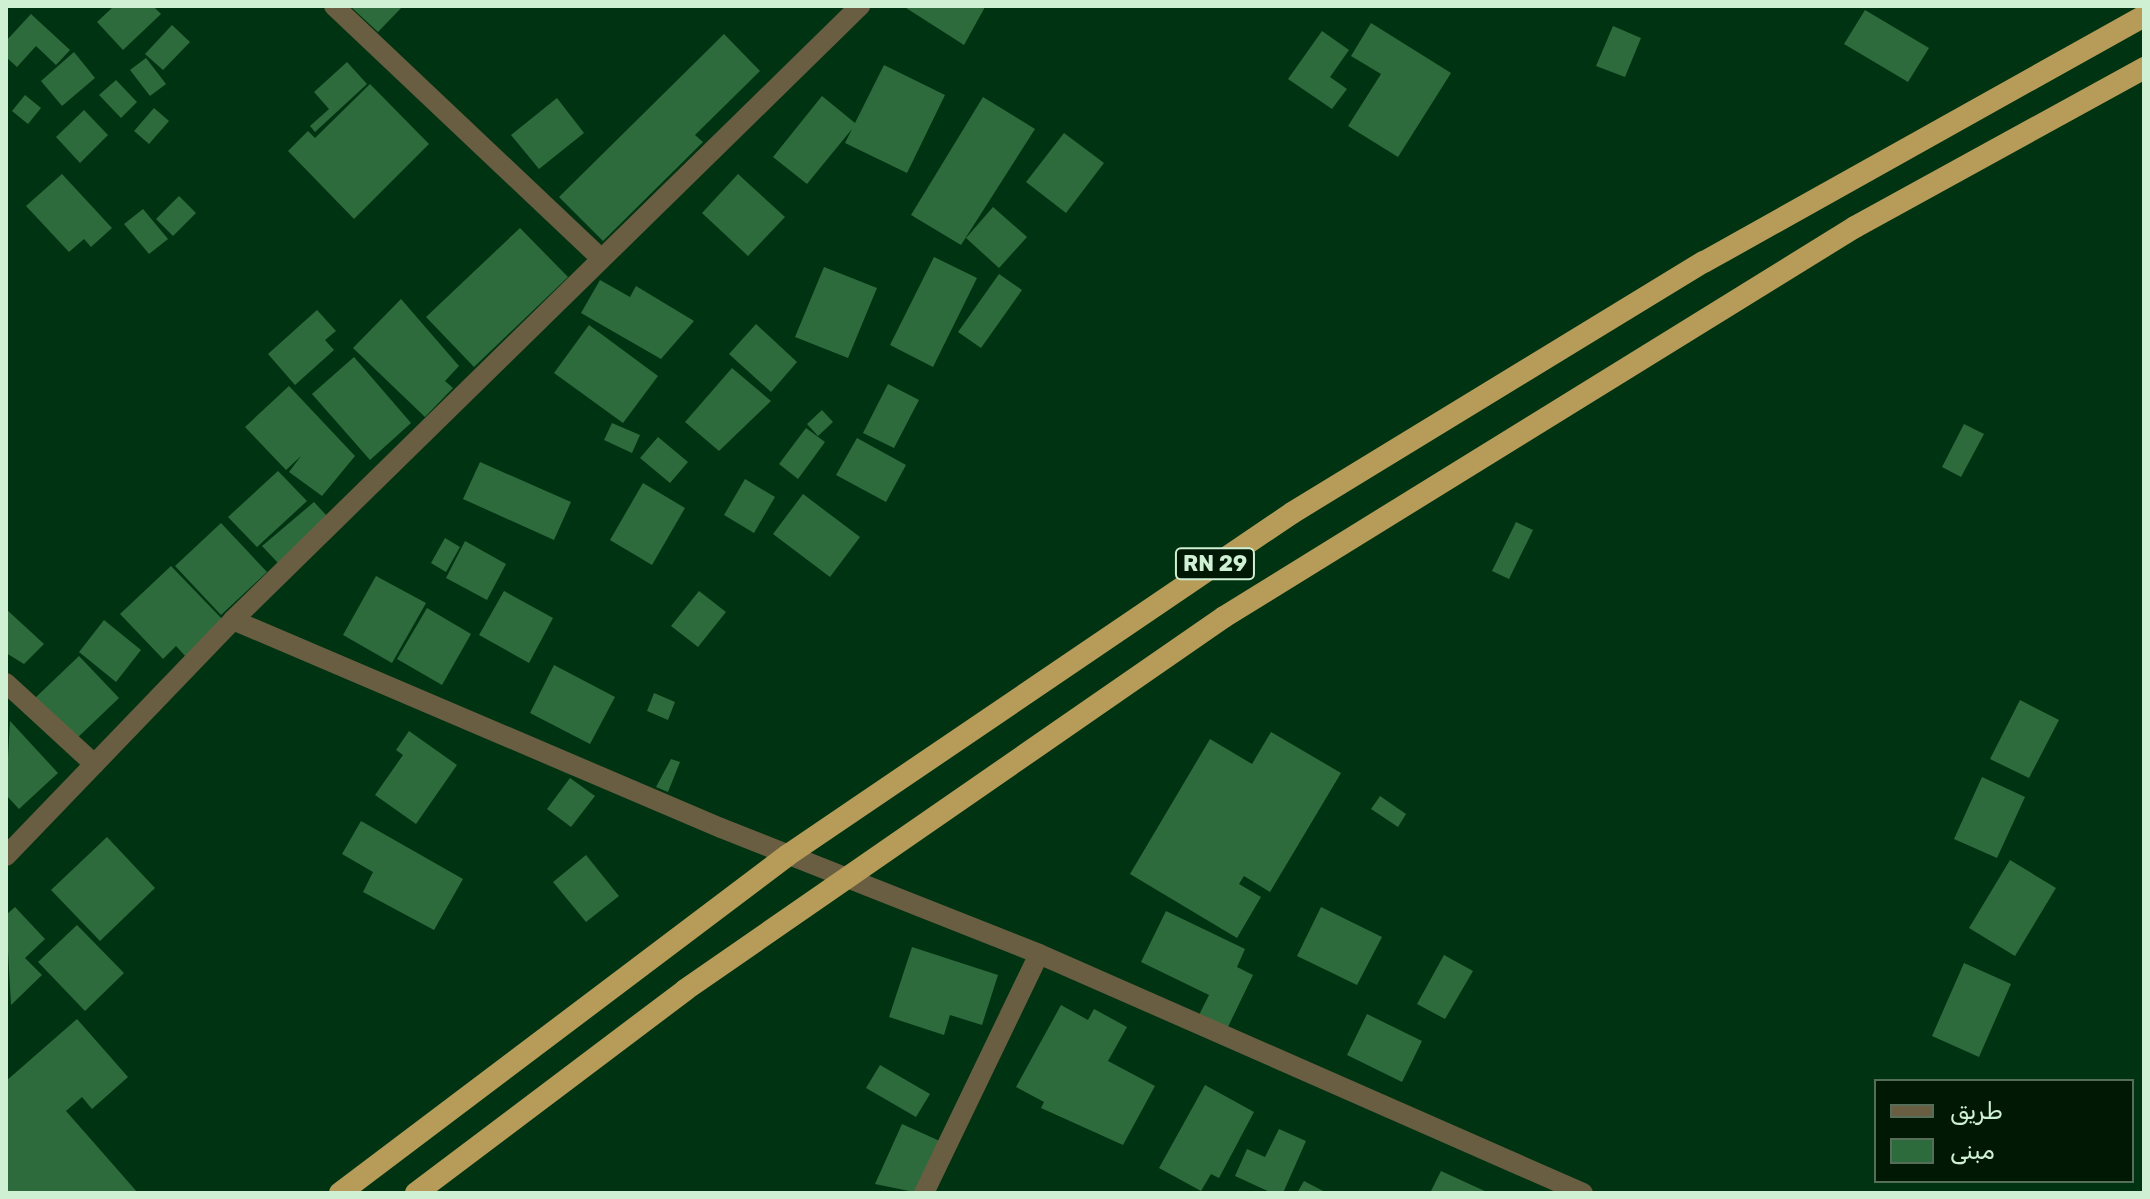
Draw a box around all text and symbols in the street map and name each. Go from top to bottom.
road number: RN 29 [1173,546,1257,582]
legend [1874,1079,2134,1183]
text: طريق [1950,1097,2003,1125]
text: مبنى [1950,1137,1995,1165]

